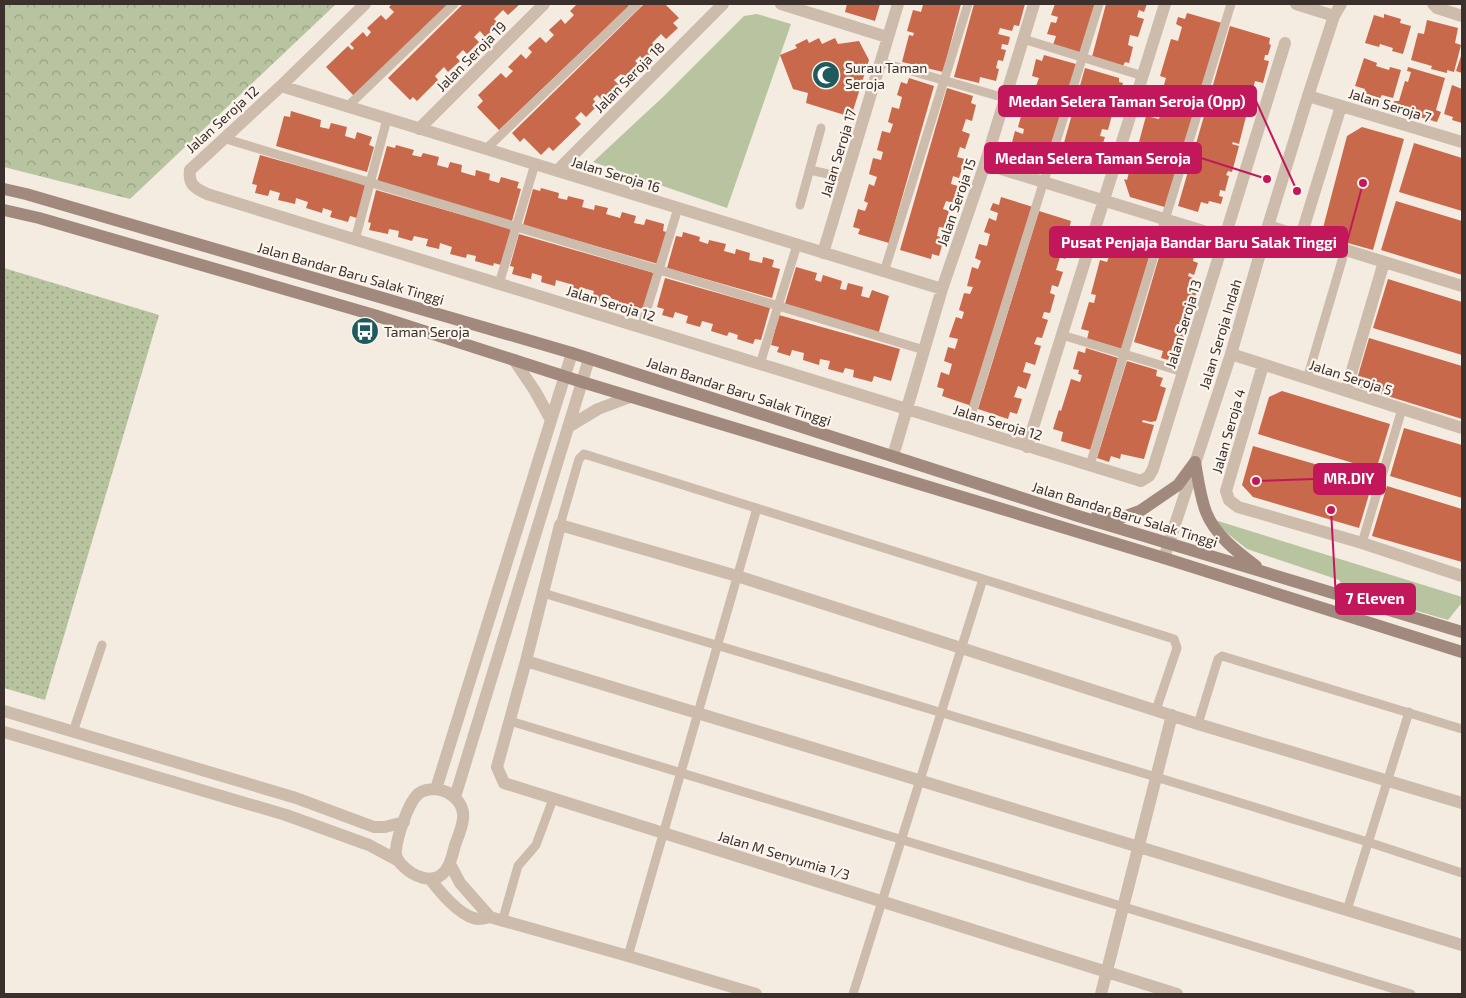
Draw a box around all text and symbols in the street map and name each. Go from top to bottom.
street label: Jalan Seroja 19 [432,17,510,95]
street label: Jalan Seroja 18 [590,38,668,116]
place label: Surau Taman Seroja [845,59,928,92]
mosque icon: Surau Taman Seroja [811,60,841,90]
street label: Jalan Seroja 12 [182,82,262,156]
street label: Jalan Seroja 7 [1346,84,1434,126]
callout: Medan Selera Taman Seroja (Opp) [999,86,1256,116]
text: Medan Selera Taman Seroja (Opp) [1009,92,1245,110]
street label: Jalan Seroja 17 [817,107,859,199]
callout: Medan Selera Taman Seroja [985,143,1201,173]
text: Medan Selera Taman Seroja [995,149,1191,167]
street label: Jalan Seroja 16 [569,152,663,196]
street label: Jalan Seroja 15 [933,156,979,248]
callout: Pusat Penjaja Bandar Baru Salak Tinggi [1050,227,1347,257]
text: Pusat Penjaja Bandar Baru Salak Tinggi [1061,233,1337,251]
street label: Jalan Bandar Baru Salak Tinggi [256,238,446,308]
street label: Jalan Seroja Indah [1195,277,1245,391]
street label: Jalan Seroja 13 [1161,278,1205,370]
street label: Jalan Seroja 12 [564,281,658,325]
bus stop icon: Taman Seroja [350,316,380,346]
place label: Taman Seroja [384,323,470,340]
street label: Jalan Bandar Baru Salak Tinggi [644,353,834,429]
street label: Jalan Seroja 5 [1307,356,1395,398]
street label: Jalan Seroja 4 [1208,387,1248,475]
street label: Jalan Seroja 12 [951,400,1045,444]
callout: MR.DIY [1314,464,1385,494]
text: MR.DIY [1324,469,1375,487]
street label: Jalan Bandar Baru Salak Tinggi [1030,478,1220,550]
callout: 7 Eleven [1336,584,1415,614]
text: 7 Eleven [1346,589,1404,607]
street label: Jalan M Senyumia 1/3 [716,827,852,883]

